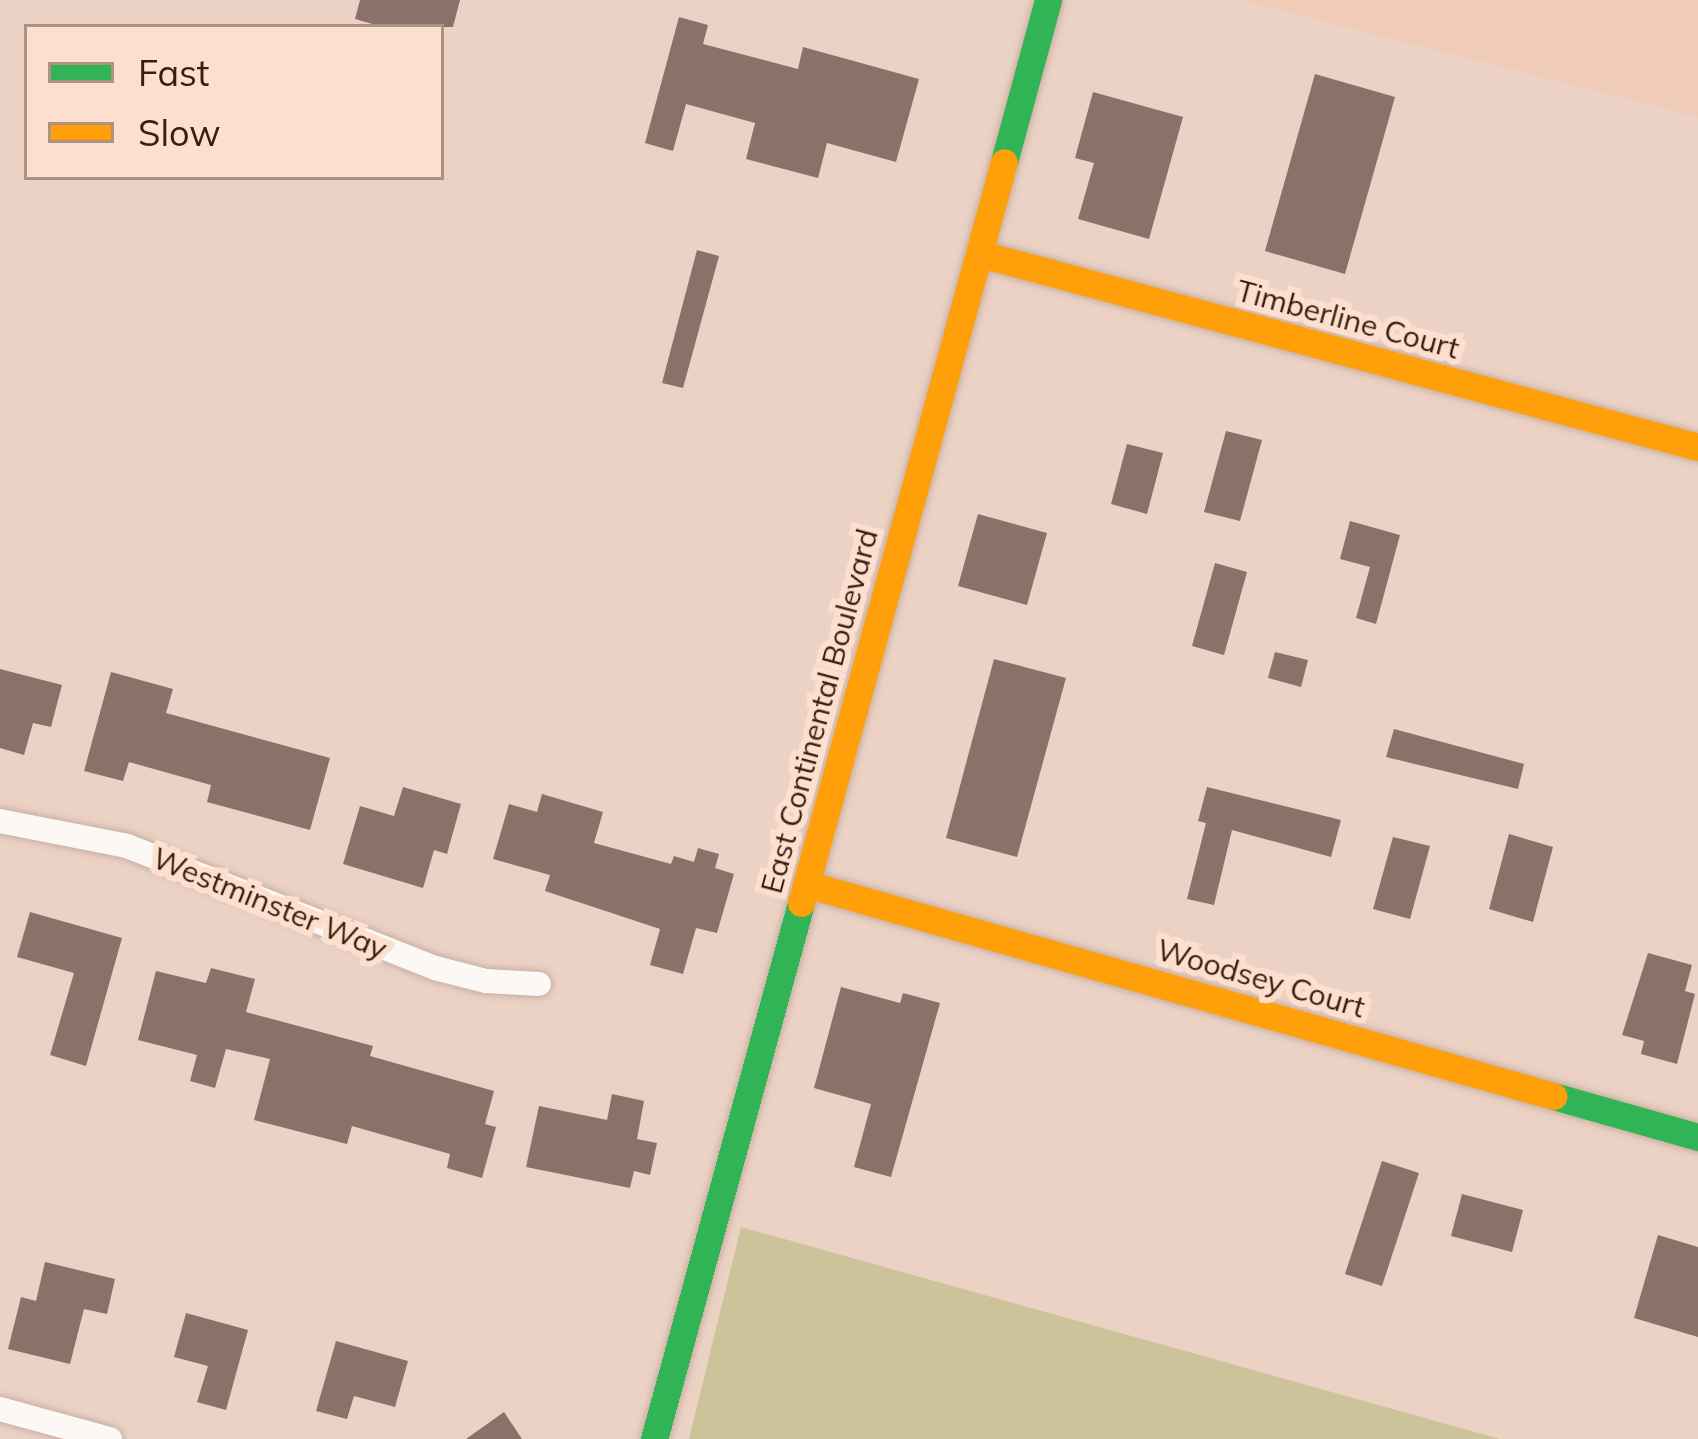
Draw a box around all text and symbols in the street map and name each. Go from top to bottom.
legend [24,24,444,180]
text: Fast [138,50,209,95]
text: Slow [138,110,221,155]
street label: Timberline Court [1233,272,1463,366]
street label: East Continental Boulevard [753,525,885,897]
street label: Westminster Way [147,840,393,966]
street label: Woodsey Court [1153,931,1369,1025]

